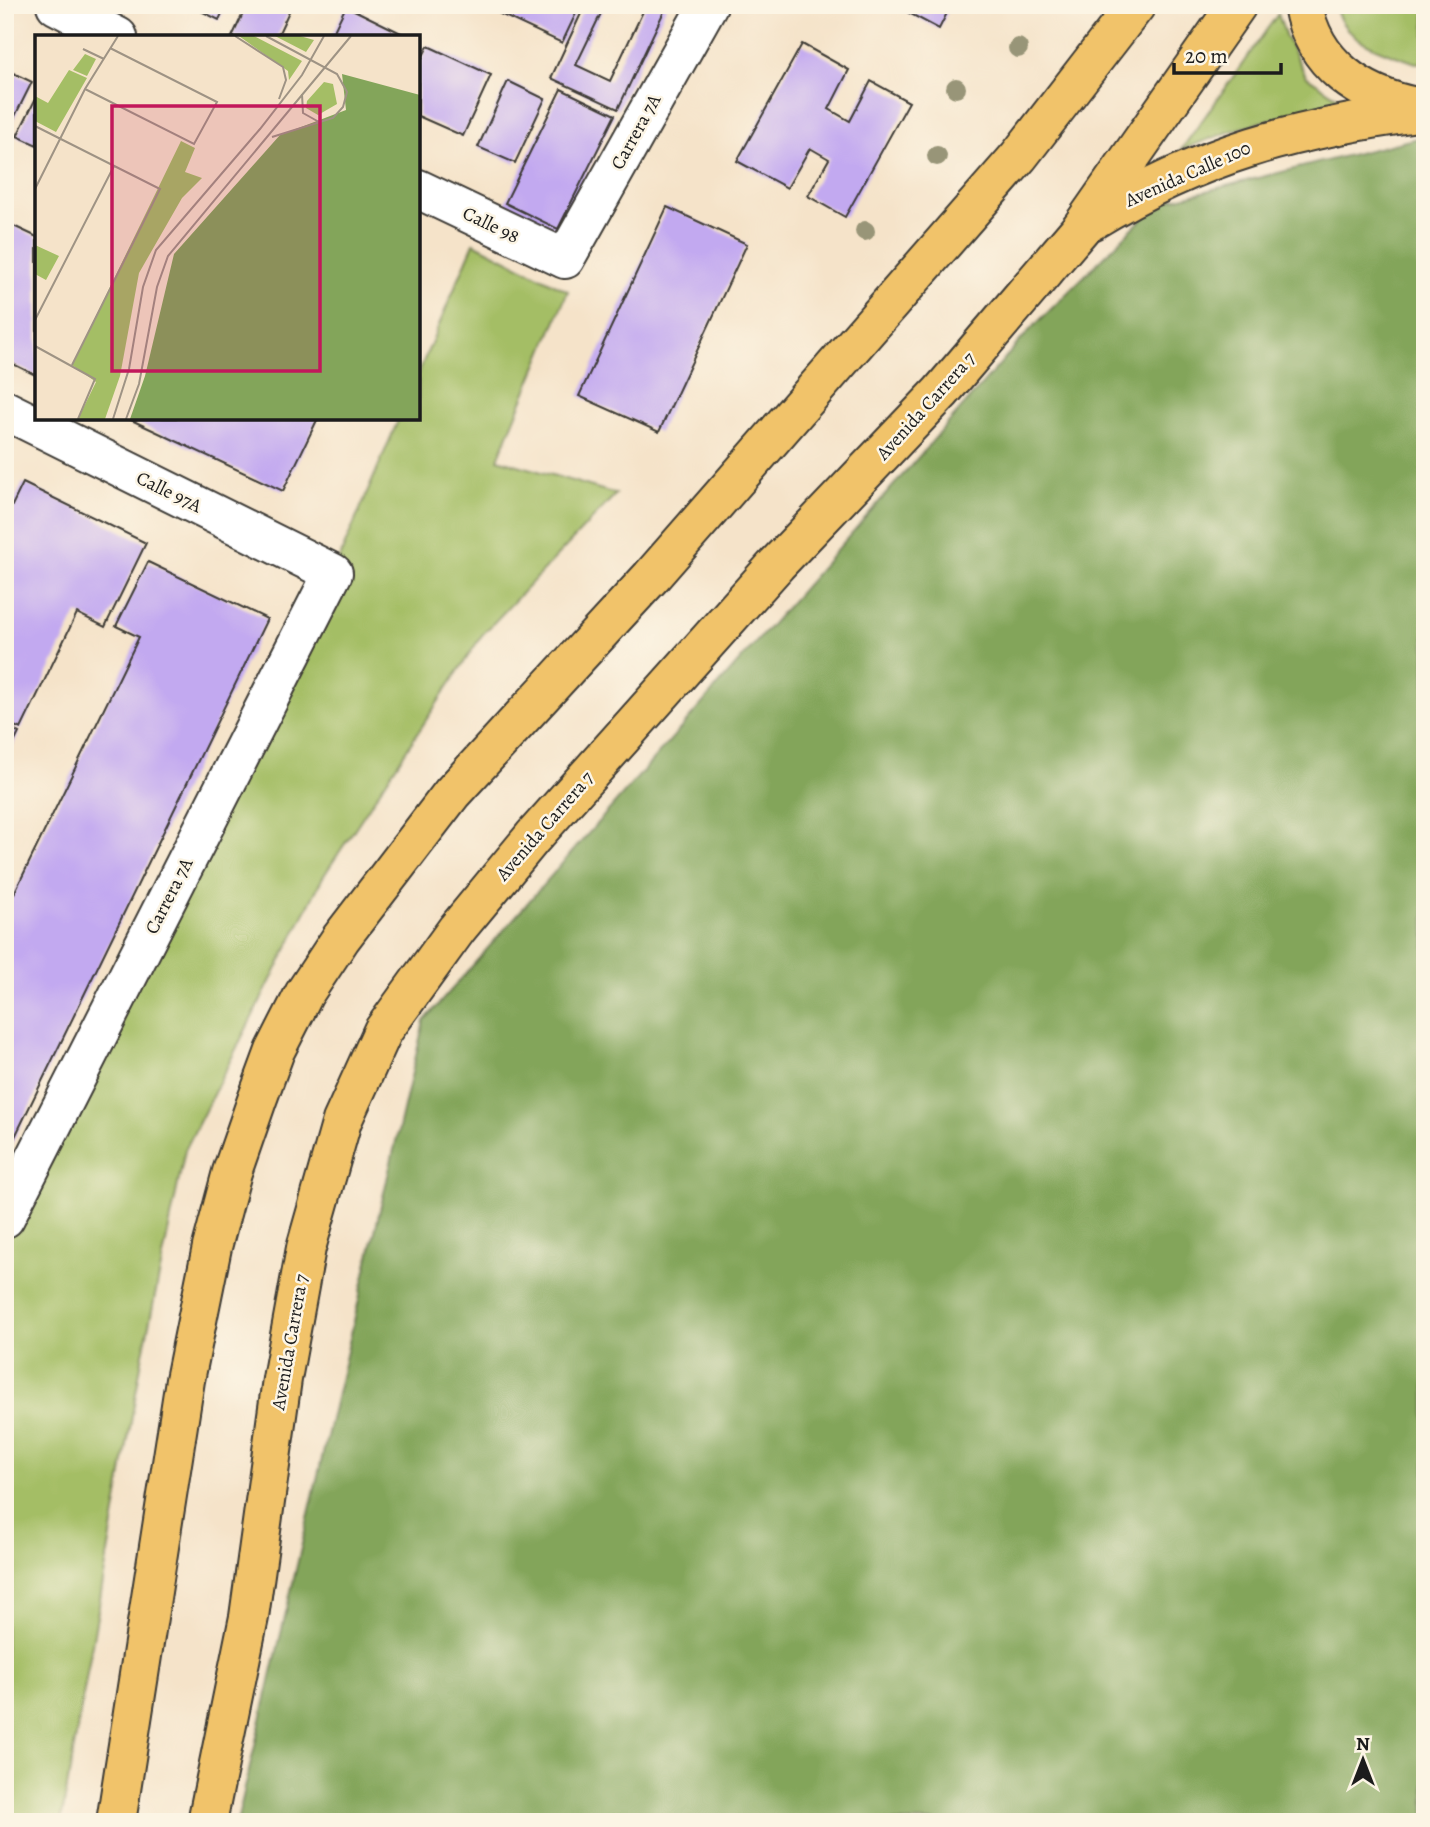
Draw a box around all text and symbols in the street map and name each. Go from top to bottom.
scale bar [1174,32,1281,76]
inset map [35,35,420,420]
text: 20 m [1185,42,1228,70]
street label: Carrera 7A [605,89,668,174]
street label: Avenida Calle 100 [1120,135,1255,214]
street label: Calle 98 [458,200,524,250]
street label: Avenida Carrera 7 [870,346,982,466]
street label: Calle 97A [132,465,207,519]
street label: Avenida Carrera 7 [490,766,600,887]
street label: Carrera 7A [139,853,200,939]
street label: Avenida Carrera 7 [265,1272,315,1413]
north arrow [1328,1726,1398,1796]
text: N [1356,1731,1370,1757]

